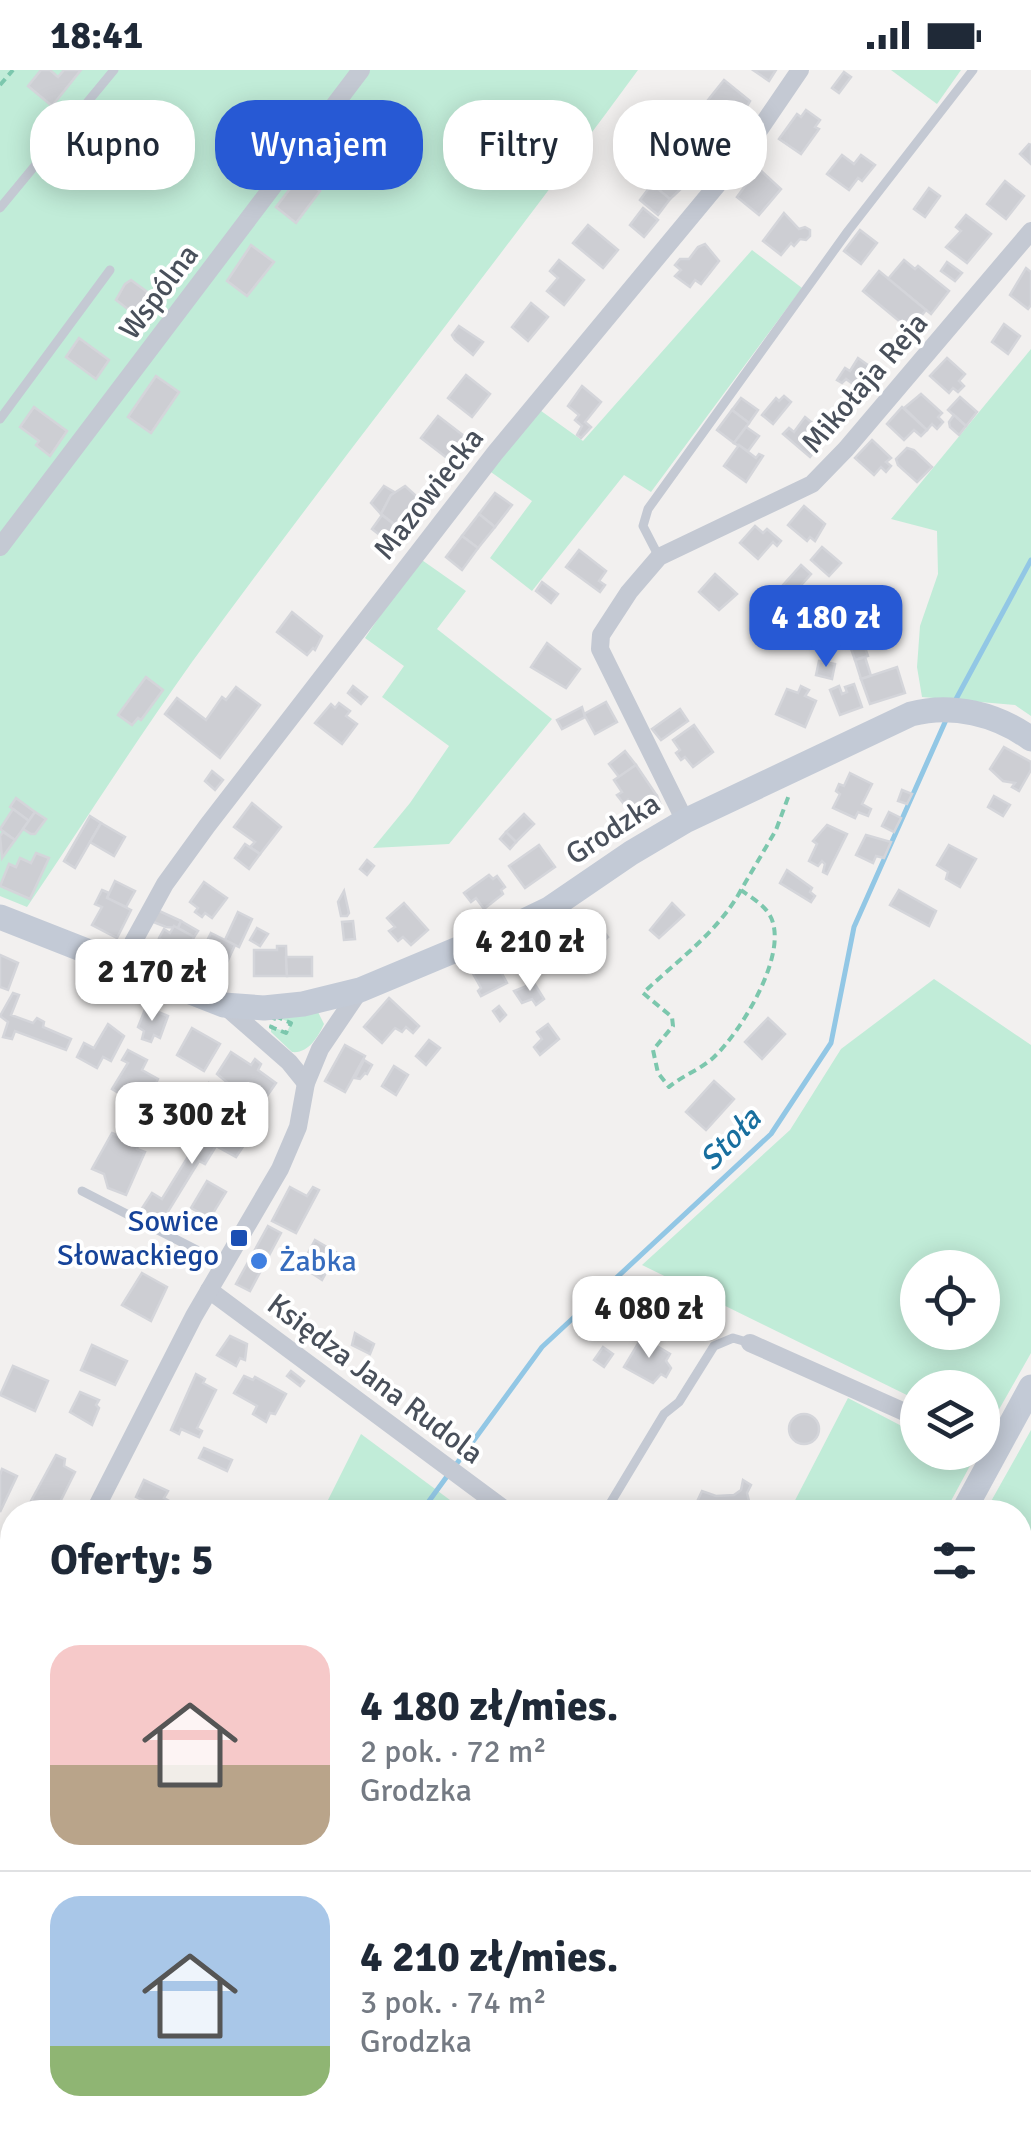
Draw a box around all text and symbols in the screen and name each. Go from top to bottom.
text: 18:41 [50,12,143,59]
chip: Kupno [30,100,195,190]
chip: Wynajem [215,100,423,190]
chip: Filtry [443,100,593,190]
chip: Nowe [613,100,767,190]
street label: Wspólna [111,237,207,347]
street label: Mikołaja Reja [794,305,936,461]
street label: Mazowiecka [366,421,492,567]
pin: 4 180 zł [723,585,929,670]
text: 4 180 zł [771,598,881,637]
street label: Grodzka [559,785,667,873]
pin: 4 210 zł [427,909,633,994]
text: 4 210 zł [475,922,585,961]
pin: 2 170 zł [49,939,255,1024]
text: 2 170 zł [97,952,207,991]
pin: 3 300 zł [89,1082,295,1167]
text: 3 300 zł [137,1095,247,1134]
water label: Stoła [691,1099,770,1179]
place label: Sowice Słowackiego [57,1203,219,1274]
marker: Sowice Słowackiego [228,1227,250,1249]
place label: Żabka [279,1243,357,1280]
marker: Żabka [248,1250,270,1272]
map controls [900,1250,1000,1470]
button: locate [900,1250,1000,1350]
pin: 4 080 zł [546,1276,752,1361]
street label: Księdza Jana Rudola [260,1286,490,1472]
text: 4 080 zł [594,1289,704,1328]
button: layers [900,1370,1000,1470]
icon: filters [927,1533,982,1588]
text: Oferty: 5 [50,1535,214,1586]
text: 4 180 zł/mies. [360,1681,618,1732]
icon: home [130,1685,250,1805]
text: 2 pok. · 72 m² [360,1732,547,1771]
text: Grodzka [360,1771,472,1810]
text: 4 210 zł/mies. [360,1932,618,1983]
icon: home [130,1936,250,2056]
text: 3 pok. · 74 m² [360,1983,547,2022]
text: Grodzka [360,2022,472,2061]

